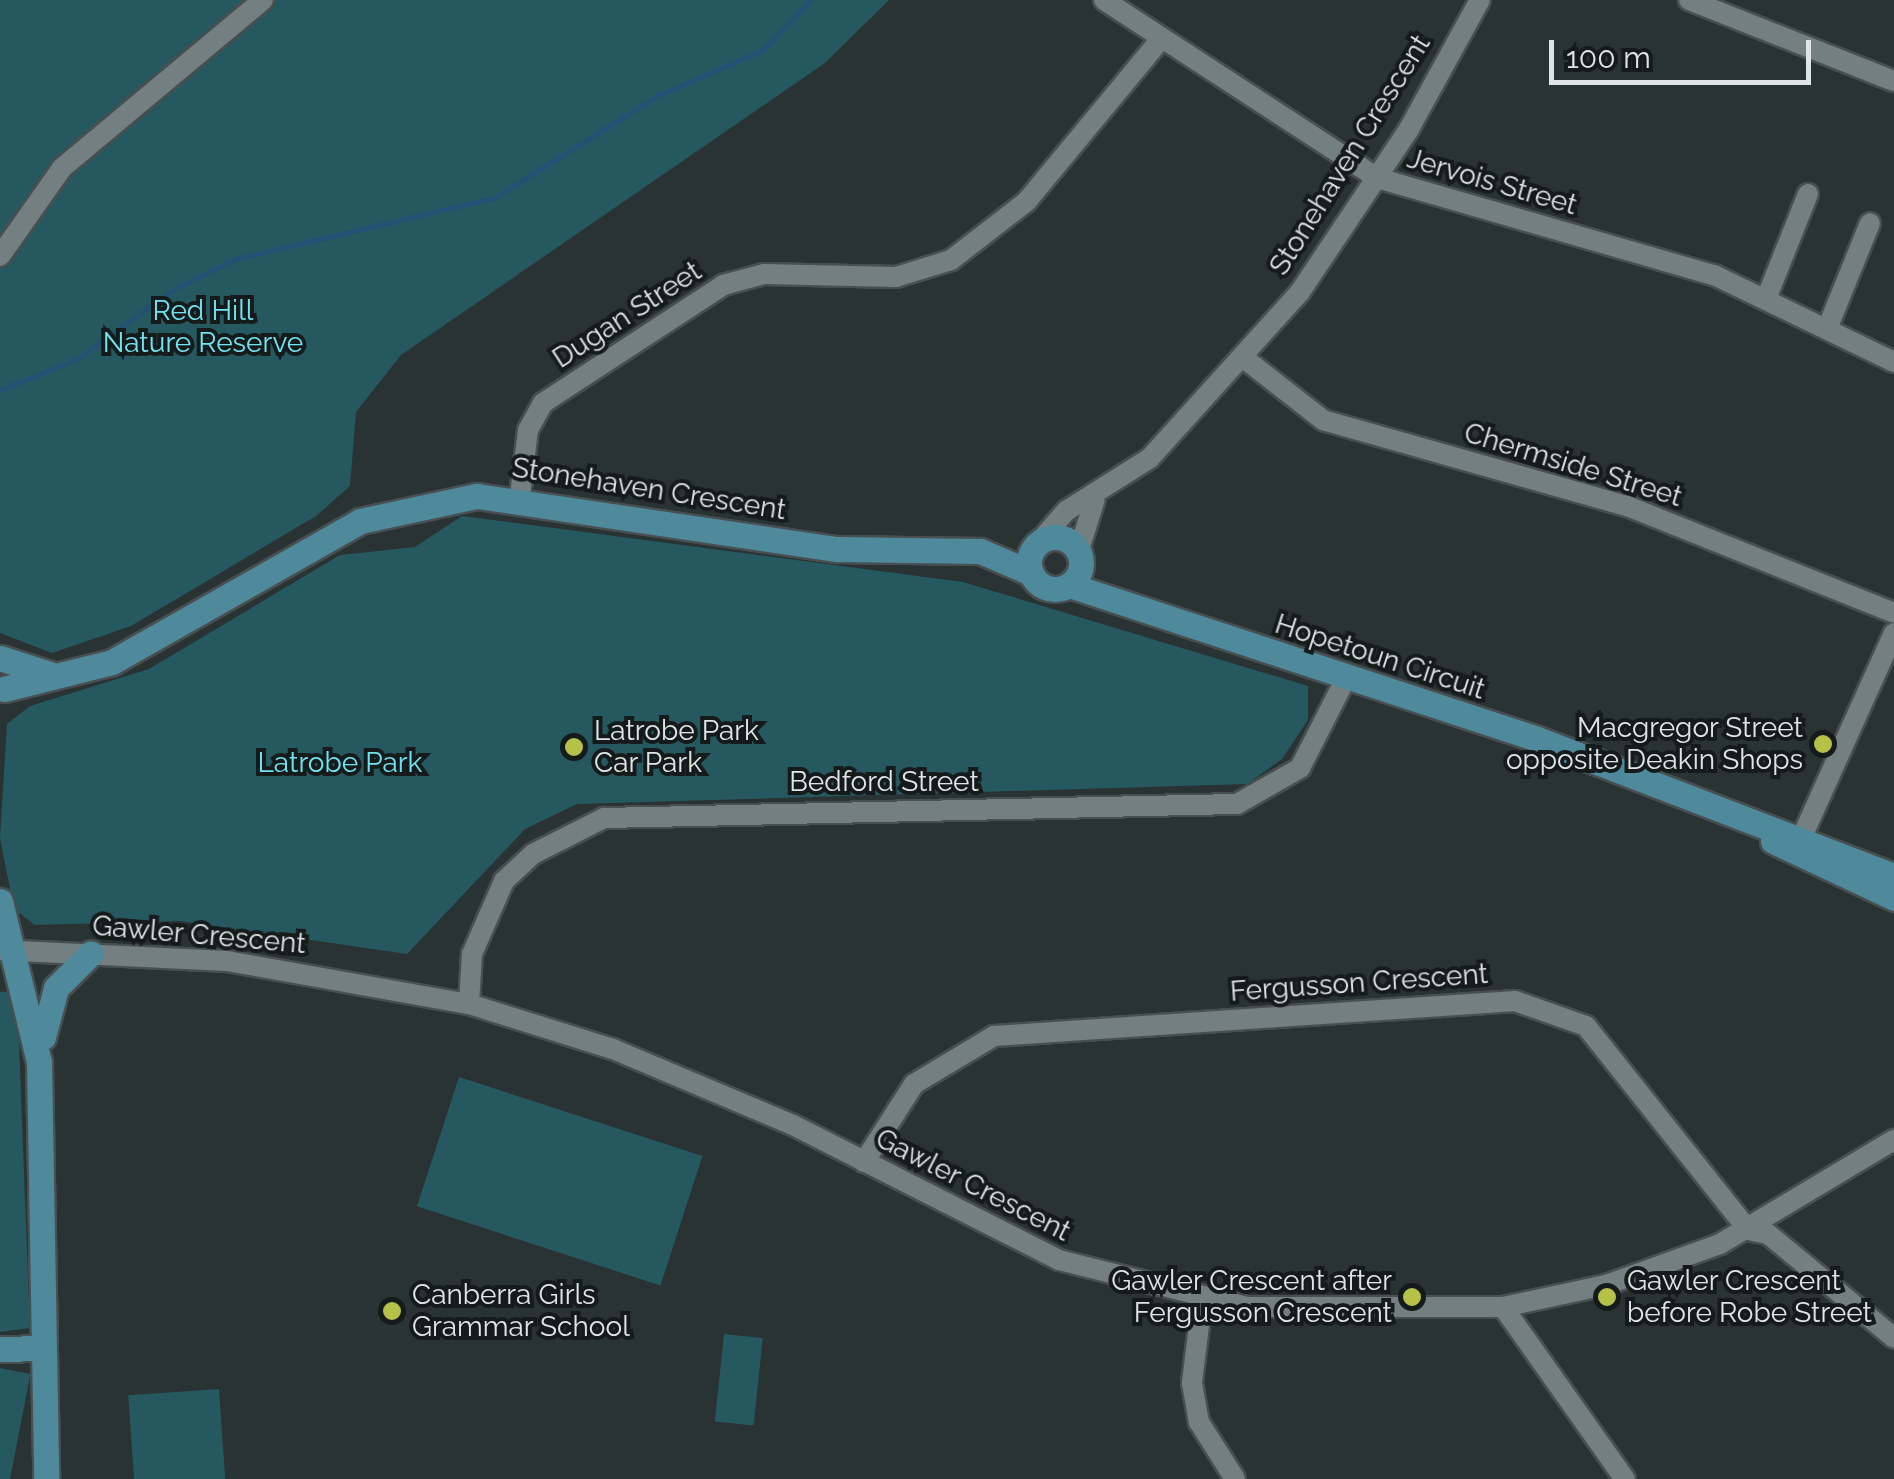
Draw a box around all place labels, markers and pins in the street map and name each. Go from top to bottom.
place label: Macgregor Street opposite Deakin Shops [1506,711,1803,777]
place label: Latrobe Park Car Park [594,714,759,780]
marker: Macgregor Street opposite Deakin Shops [1812,733,1834,755]
marker: Latrobe Park Car Park [563,736,585,758]
place label: Gawler Crescent after Fergusson Crescent [1111,1264,1392,1330]
place label: Gawler Crescent before Robe Street [1627,1264,1872,1330]
place label: Canberra Girls Grammar School [412,1278,630,1344]
marker: Gawler Crescent after Fergusson Crescent [1401,1286,1423,1308]
marker: Gawler Crescent before Robe Street [1596,1286,1618,1308]
marker: Canberra Girls Grammar School [381,1300,403,1322]

